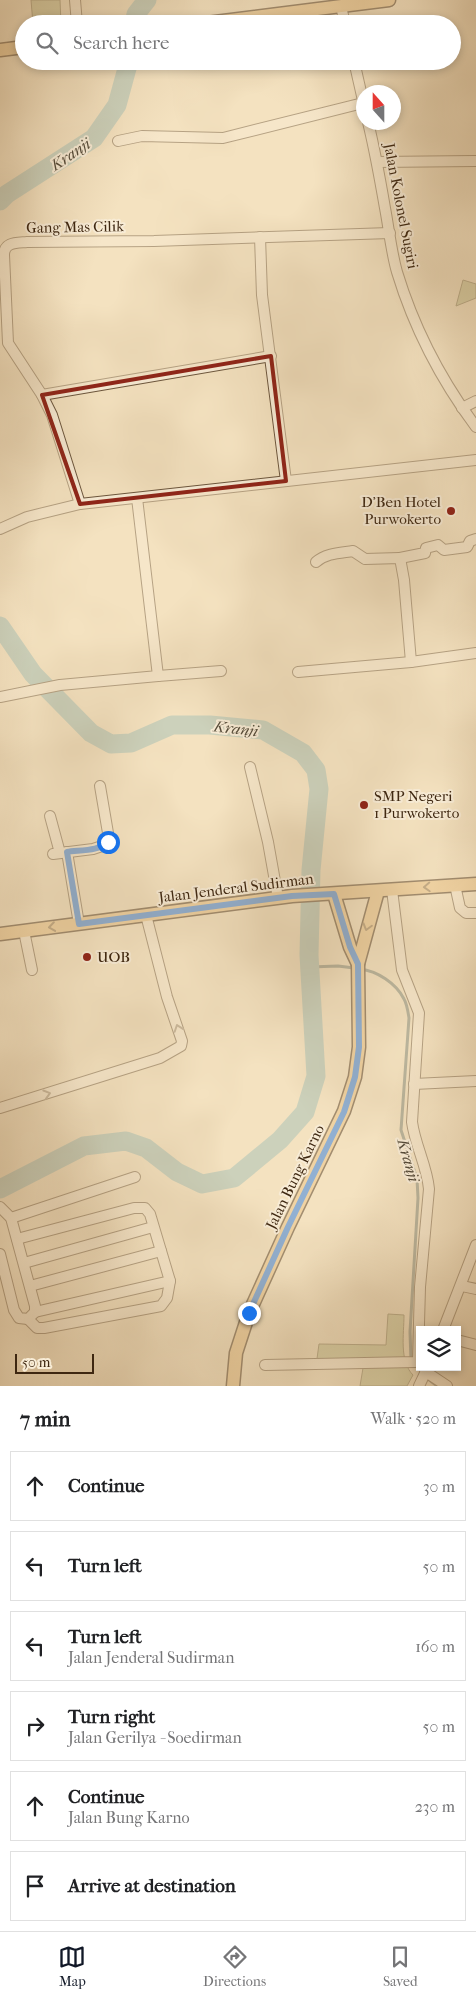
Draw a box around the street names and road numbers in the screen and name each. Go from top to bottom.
street label: Jalan Kolonel Sugiri [380,141,422,271]
street label: Gang Mas Cilik [26,217,124,237]
street label: Jalan Jenderal Sudirman [156,870,315,907]
street label: Jalan Bung Karno [261,1121,328,1233]

